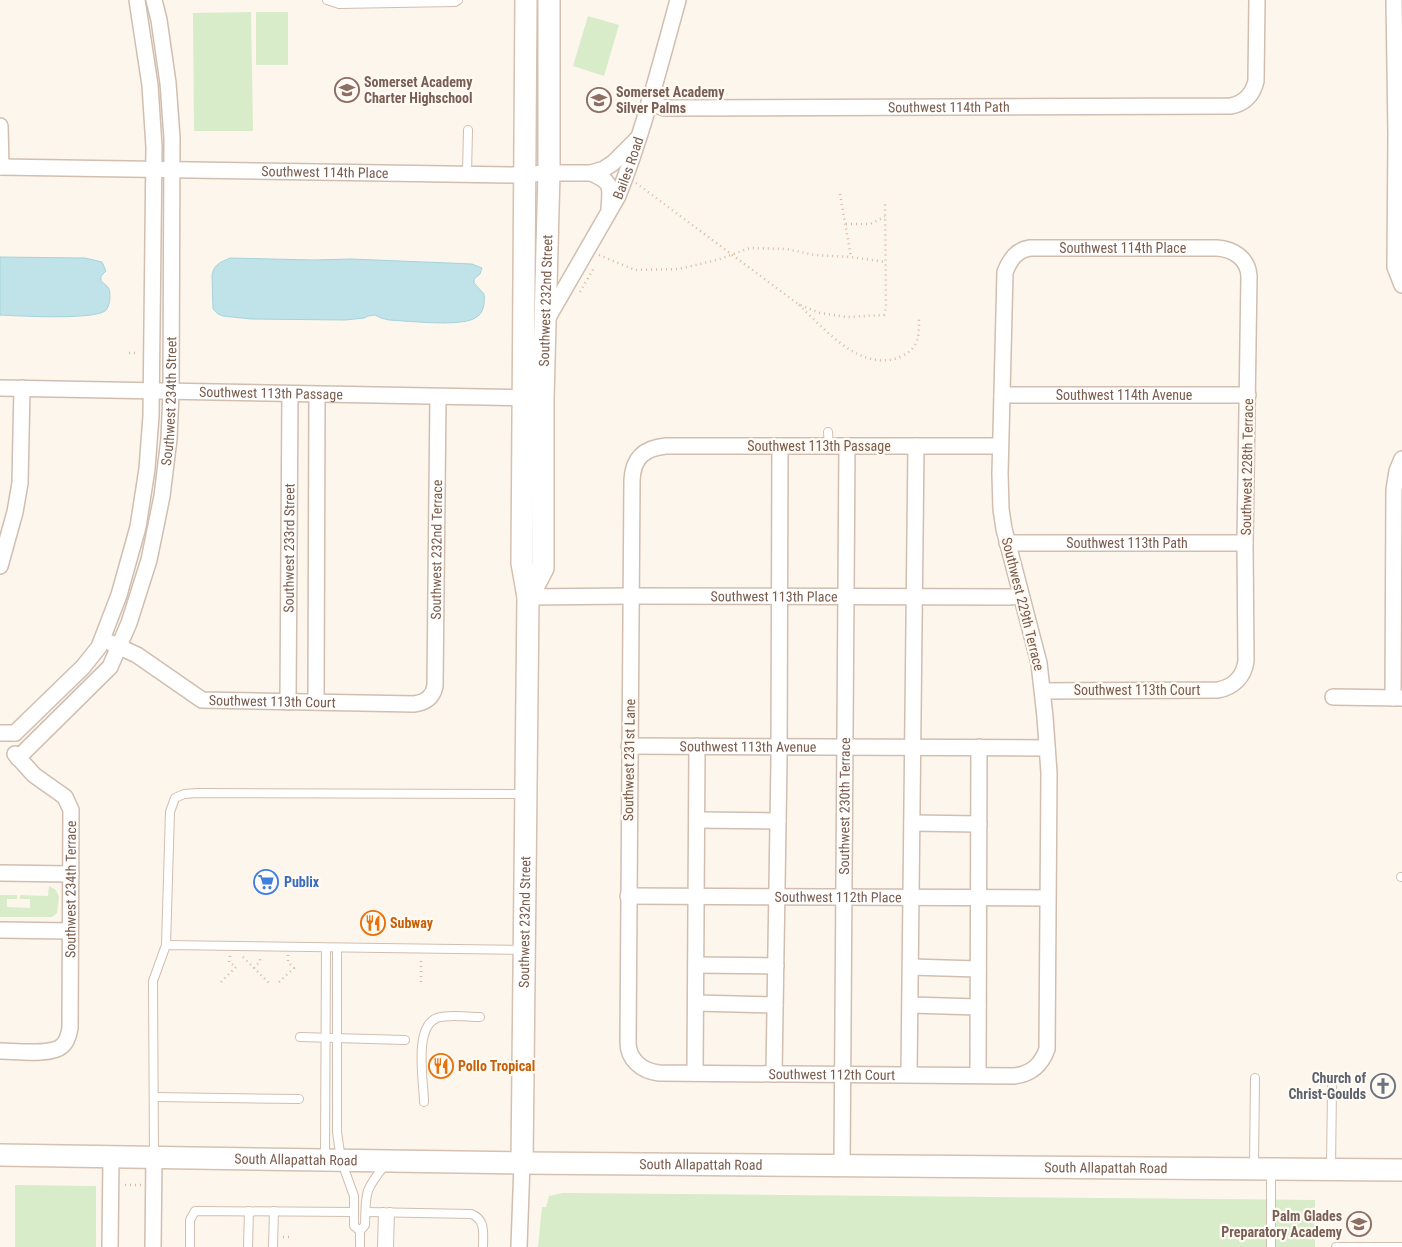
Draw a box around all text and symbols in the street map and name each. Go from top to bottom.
place label: Somerset Academy Charter Highschool [364,74,473,106]
school or university icon: Somerset Academy Charter Highschool [334,77,360,103]
place label: Somerset Academy Silver Palms [616,84,725,116]
school or university icon: Somerset Academy Silver Palms [586,87,612,113]
street label: Southwest 114th Path [888,99,1010,115]
street label: Bailes Road [610,135,646,202]
street label: Southwest 114th Place [261,163,389,181]
street label: Southwest 232nd Street [536,234,555,367]
street label: Southwest 114th Place [1059,240,1187,256]
street label: Southwest 234th Street [158,337,179,467]
street label: Southwest 113th Passage [199,384,343,402]
street label: Southwest 114th Avenue [1056,387,1193,403]
street label: Southwest 228th Terrace [1238,398,1256,536]
street label: Southwest 113th Passage [747,438,891,454]
street label: Southwest 232nd Terrace [428,479,445,620]
street label: Southwest 233rd Street [281,483,297,613]
street label: Southwest 113th Path [1066,535,1188,551]
street label: Southwest 229th Terrace [999,536,1047,673]
street label: Southwest 113th Place [710,588,838,605]
street label: Southwest 113th Court [1074,682,1200,698]
street label: Southwest 113th Court [209,692,336,711]
street label: Southwest 231st Lane [620,698,638,821]
street label: Southwest 230th Terrace [836,737,853,875]
street label: Southwest 113th Avenue [680,738,817,755]
street label: Southwest 234th Terrace [62,820,79,958]
street label: Southwest 232nd Street [516,856,533,988]
supermarket icon: Publix [253,869,279,895]
place label: Publix [284,874,320,890]
street label: Southwest 112th Place [774,889,902,905]
restaurant icon: Subway [360,910,386,936]
place label: Subway [390,915,434,931]
restaurant icon: Pollo Tropical [428,1053,454,1079]
place label: Pollo Tropical [458,1058,535,1074]
street label: Southwest 112th Court [768,1066,895,1083]
place label: Church of Christ-Goulds [1288,1070,1366,1102]
church icon: Church of Christ-Goulds [1370,1073,1396,1099]
street label: South Allapattah Road [234,1151,358,1168]
street label: South Allapattah Road [639,1156,763,1173]
street label: South Allapattah Road [1044,1159,1168,1176]
place label: Palm Glades Preparatory Academy [1221,1208,1343,1240]
school or university icon: Palm Glades Preparatory Academy [1346,1211,1372,1237]

